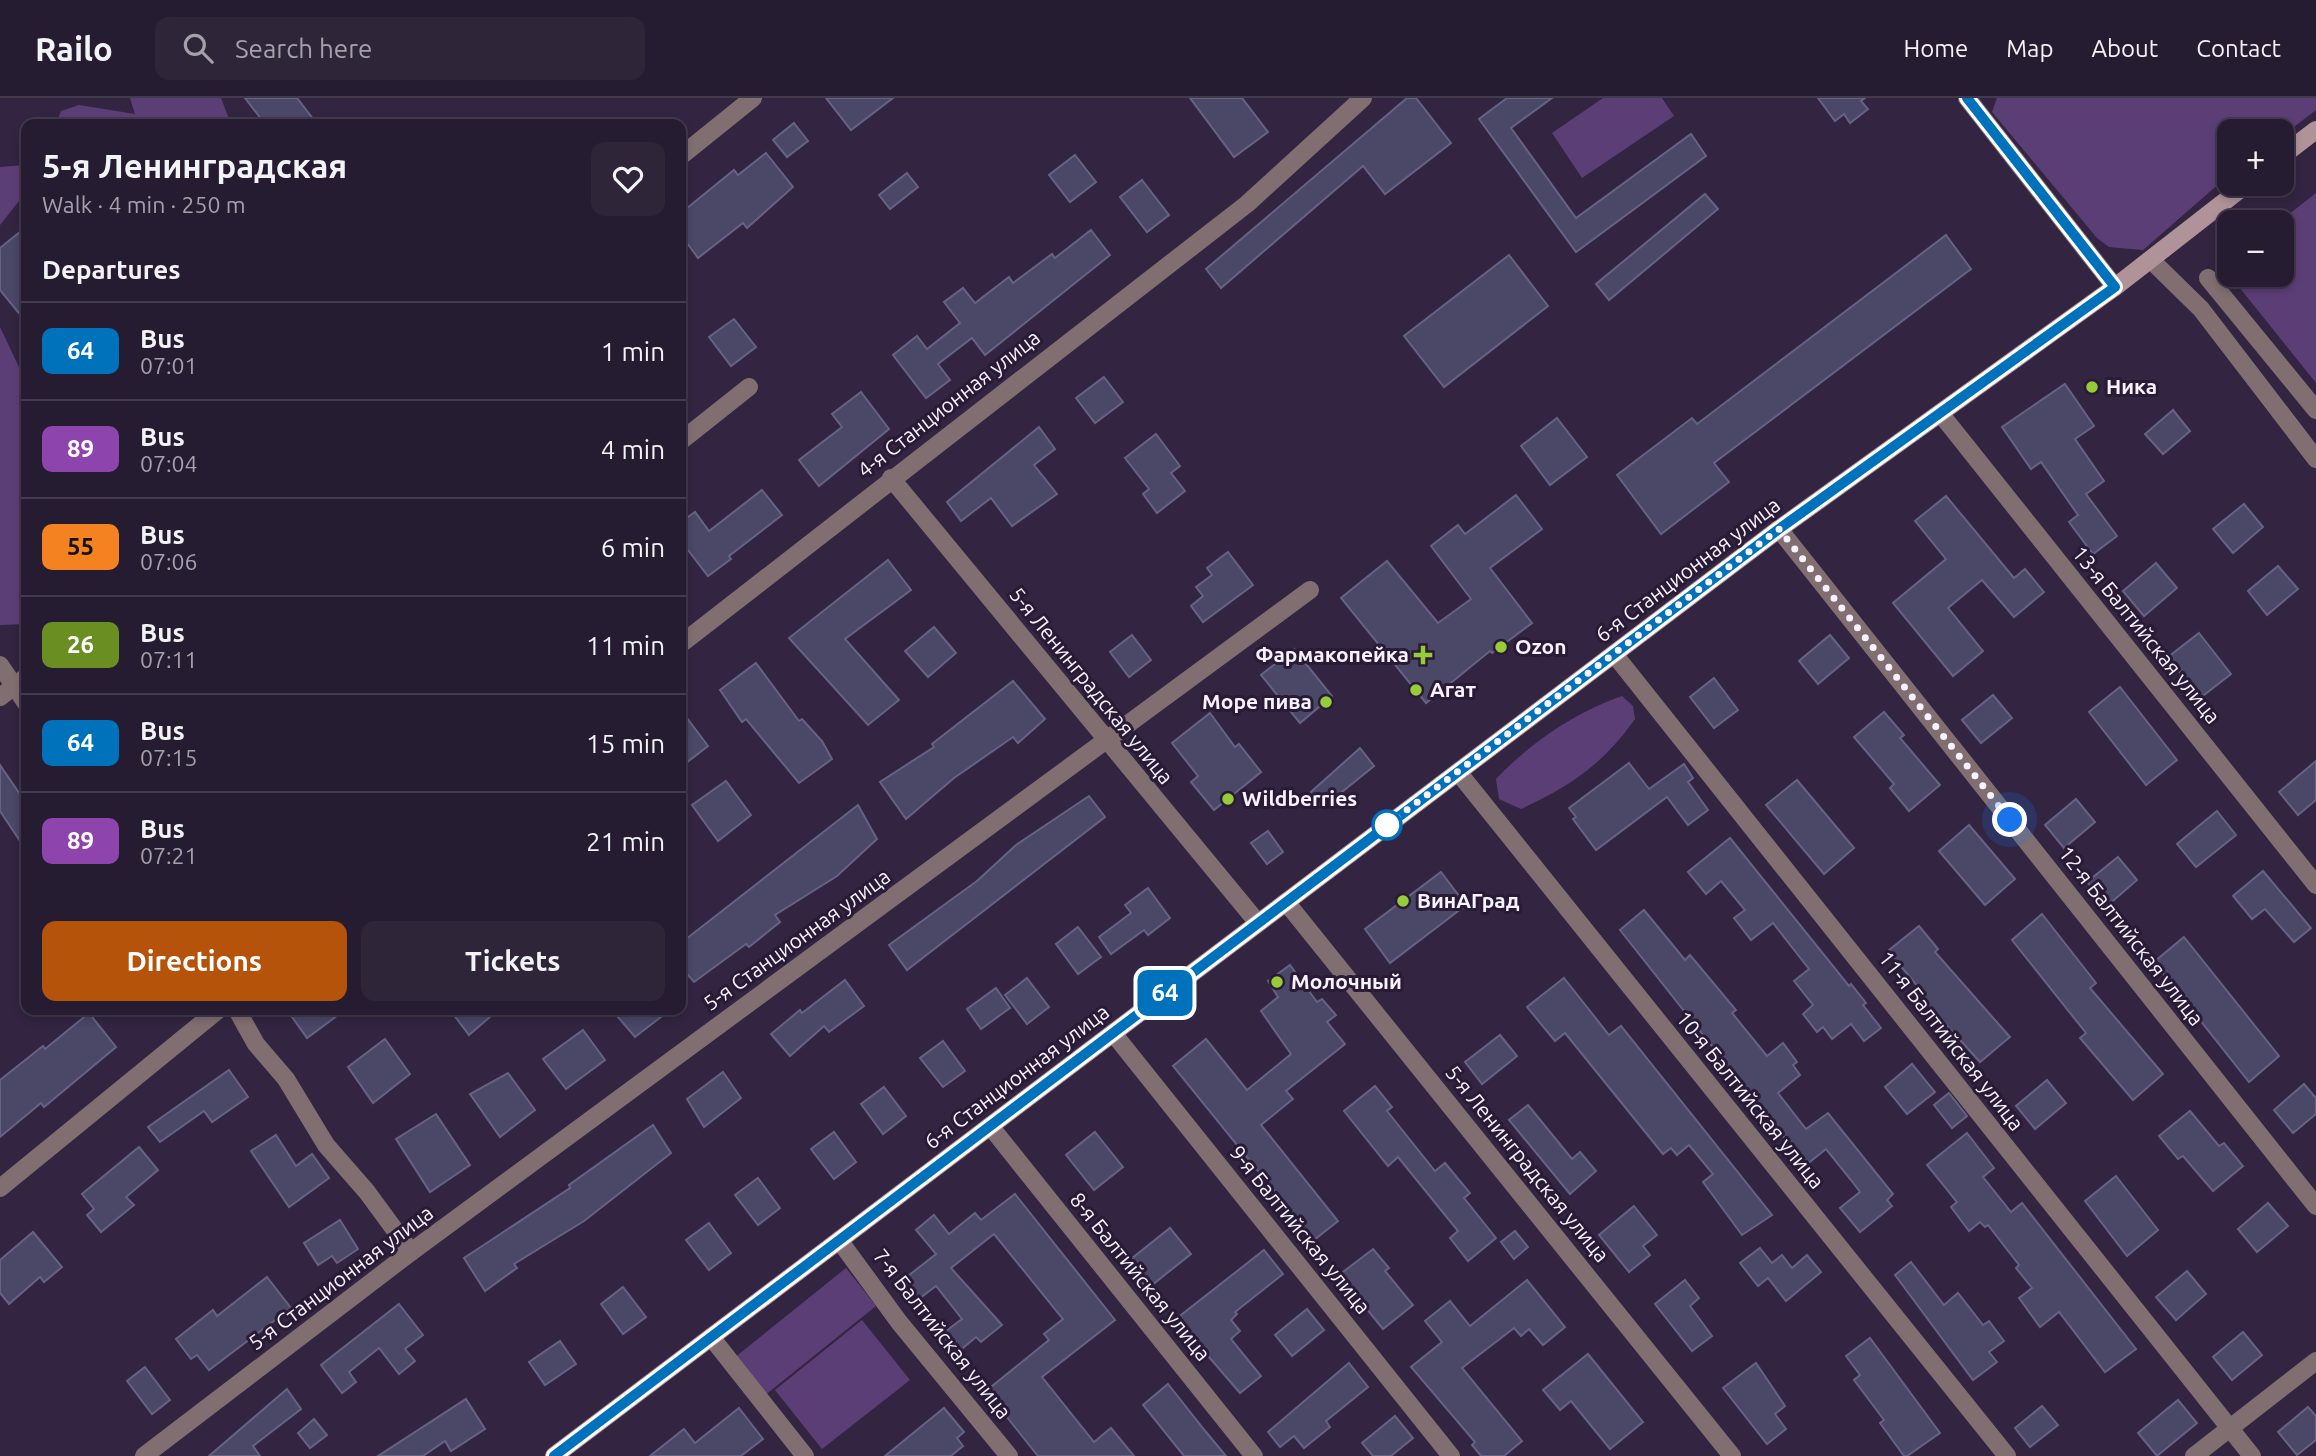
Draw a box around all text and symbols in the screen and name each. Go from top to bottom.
search box [155,17,645,80]
icon: search [179,29,217,67]
text: Railo [35,30,113,67]
text: Search here [235,34,372,63]
text: Home [1903,35,1968,62]
text: Map [2006,35,2053,62]
text: About [2091,35,2158,62]
text: Contact [2196,35,2281,62]
map controls [2217,119,2294,287]
button: + [2217,119,2294,196]
button: heart [591,142,665,216]
text: 5-я Ленинградская [42,147,347,184]
text: Walk · 4 min · 250 m [42,192,246,217]
button: − [2217,210,2294,287]
text: Departures [42,255,180,284]
text: Bus [140,324,185,353]
street label: 4-я Станционная улица [852,325,1044,482]
text: 64 [67,337,94,364]
text: 1 min [601,337,665,366]
text: 07:01 [140,353,198,378]
place label: Ника [2106,374,2157,398]
marker: Ника [2084,379,2100,395]
text: Bus [140,422,185,451]
text: 89 [67,435,94,462]
text: 4 min [601,435,665,464]
text: 07:04 [140,451,198,476]
street label: 6-я Станционная улица [1590,492,1784,646]
text: Bus [140,520,185,549]
text: 55 [67,533,94,560]
text: 6 min [601,533,665,562]
street label: 13-я Балтийская улица [2068,541,2226,728]
text: 07:06 [140,549,198,574]
street label: 5-я Ленинградская улица [1005,582,1178,788]
text: Bus [140,618,185,647]
text: 26 [67,631,94,658]
text: 11 min [586,631,665,660]
place label: Ozon [1515,634,1566,658]
marker: Ozon [1493,639,1509,655]
place label: Фармакопейка [1255,642,1409,666]
text: 07:11 [140,647,198,672]
marker: Фармакопейка [1415,647,1431,663]
place label: Агат [1430,677,1476,701]
marker: Агат [1408,682,1424,698]
place label: Море пива [1202,689,1312,713]
marker: Море пива [1318,694,1334,710]
text: Bus [140,716,185,745]
text: 64 [67,729,94,756]
text: 15 min [586,729,665,758]
text: 07:15 [140,745,198,770]
place label: Wildberries [1242,786,1357,810]
marker: Wildberries [1220,791,1236,807]
your location [1992,802,2027,837]
unlabelled marker [1372,810,1402,840]
text: Bus [140,814,185,843]
text: 89 [67,827,94,854]
text: 21 min [586,827,665,856]
street label: 12-я Балтийская улица [2054,841,2209,1030]
text: 07:21 [140,843,198,868]
street label: 5-я Станционная улица [698,863,894,1015]
place label: ВинАГрад [1417,888,1520,912]
marker: ВинАГрад [1395,893,1411,909]
button: Directions [42,921,347,1001]
button: Tickets [361,921,665,1001]
street label: 11-я Балтийская улица [1874,946,2029,1135]
place label: Молочный [1291,969,1402,993]
line badge: 64 [1134,970,1196,1016]
marker: Молочный [1269,974,1285,990]
text: 64 [1151,979,1179,1006]
street label: 6-я Станционная улица [919,999,1113,1153]
street label: 10-я Балтийская улица [1672,1006,1830,1193]
street label: 5-я Ленинградская улица [1441,1060,1614,1266]
street label: 9-я Балтийская улица [1226,1141,1376,1318]
street label: 8-я Балтийская улица [1066,1188,1216,1365]
street label: 5-я Станционная улица [243,1200,437,1354]
street label: 7-я Балтийская улица [869,1244,1017,1423]

